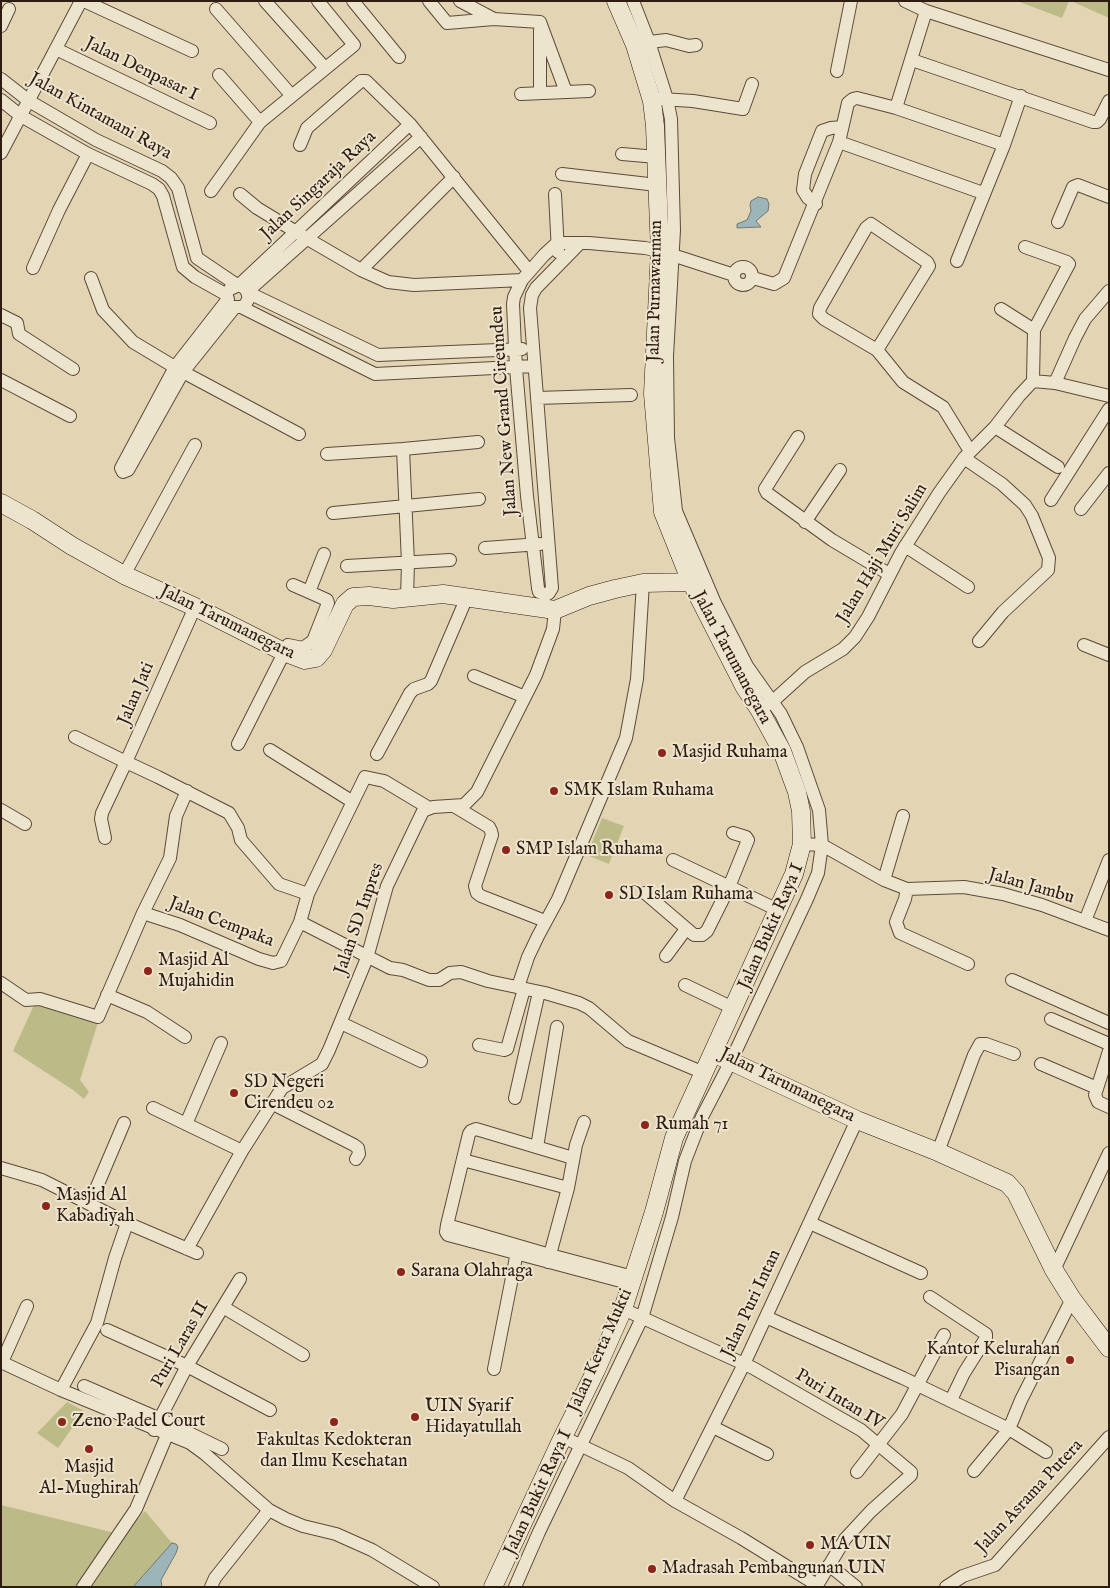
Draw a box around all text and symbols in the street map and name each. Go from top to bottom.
street label: Jalan Denpasar I [81,33,201,107]
street label: Jalan Kintamani Raya [25,69,175,165]
street label: Jalan Singaraja Raya [257,127,381,245]
street label: Jalan Purnawarman [644,220,668,362]
street label: Jalan New Grand Cireundeu [487,305,523,517]
street label: Jalan Haji Muri Salim [833,480,933,628]
street label: Jalan Tarumanegara [156,581,298,665]
street label: Jalan Tarumanegara [687,588,775,728]
street label: Jalan Jati [114,659,160,729]
place label: Masjid Ruhama [672,742,788,764]
marker: Masjid Ruhama [656,747,668,759]
place label: SMK Islam Ruhama [564,780,714,802]
marker: SMK Islam Ruhama [548,785,560,797]
place label: SMP Islam Ruhama [516,839,663,861]
marker: SMP Islam Ruhama [500,844,512,856]
street label: Jalan SD Inpres [331,860,389,978]
street label: Jalan Bukit Raya I [734,860,810,994]
street label: Jalan Jambu [986,864,1076,910]
place label: SD Islam Ruhama [619,884,753,906]
marker: SD Islam Ruhama [603,889,615,901]
street label: Jalan Cempaka [165,893,277,953]
place label: Masjid Al Mujahidin [158,950,234,992]
marker: Masjid Al Mujahidin [142,965,154,977]
street label: Jalan Tarumanegara [716,1044,858,1128]
place label: SD Negeri Cirendeu 02 [244,1072,334,1114]
marker: SD Negeri Cirendeu 02 [228,1087,240,1099]
place label: Rumah 71 [655,1114,728,1136]
marker: Rumah 71 [639,1119,651,1131]
place label: Masjid Al Kabadiyah [56,1185,135,1228]
marker: Masjid Al Kabadiyah [40,1200,52,1212]
street label: Jalan Puri Intan [718,1247,786,1361]
place label: Sarana Olahraga [411,1261,533,1283]
marker: Sarana Olahraga [395,1266,407,1278]
street label: Jalan Kerta Mukti [564,1286,638,1416]
street label: Puri Laras II [148,1298,214,1392]
place label: Kantor Kelurahan Pisangan [927,1339,1060,1382]
marker: Kantor Kelurahan Pisangan [1064,1354,1076,1366]
street label: Puri Intan IV [791,1365,887,1435]
place label: UIN Syarif Hidayatullah [425,1396,522,1438]
place label: Zeno Padel Court [72,1411,206,1433]
marker: UIN Syarif Hidayatullah [409,1411,421,1423]
marker: Zeno Padel Court [56,1416,68,1428]
marker: Fakultas Kedokteran dan Ilmu Kesehatan [328,1416,340,1428]
street label: Jalan Bukit Raya I [500,1427,578,1559]
place label: Fakultas Kedokteran dan Ilmu Kesehatan [256,1430,412,1472]
street label: Jalan Asrama Putera [972,1436,1088,1558]
marker: Masjid Al-Mughirah [83,1443,95,1455]
place label: Masjid Al-Mughirah [39,1457,139,1500]
place label: MA UIN [820,1534,892,1556]
marker: MA UIN [804,1539,816,1551]
place label: Madrasah Pembangunan UIN [662,1558,886,1580]
marker: Madrasah Pembangunan UIN [646,1563,658,1575]

